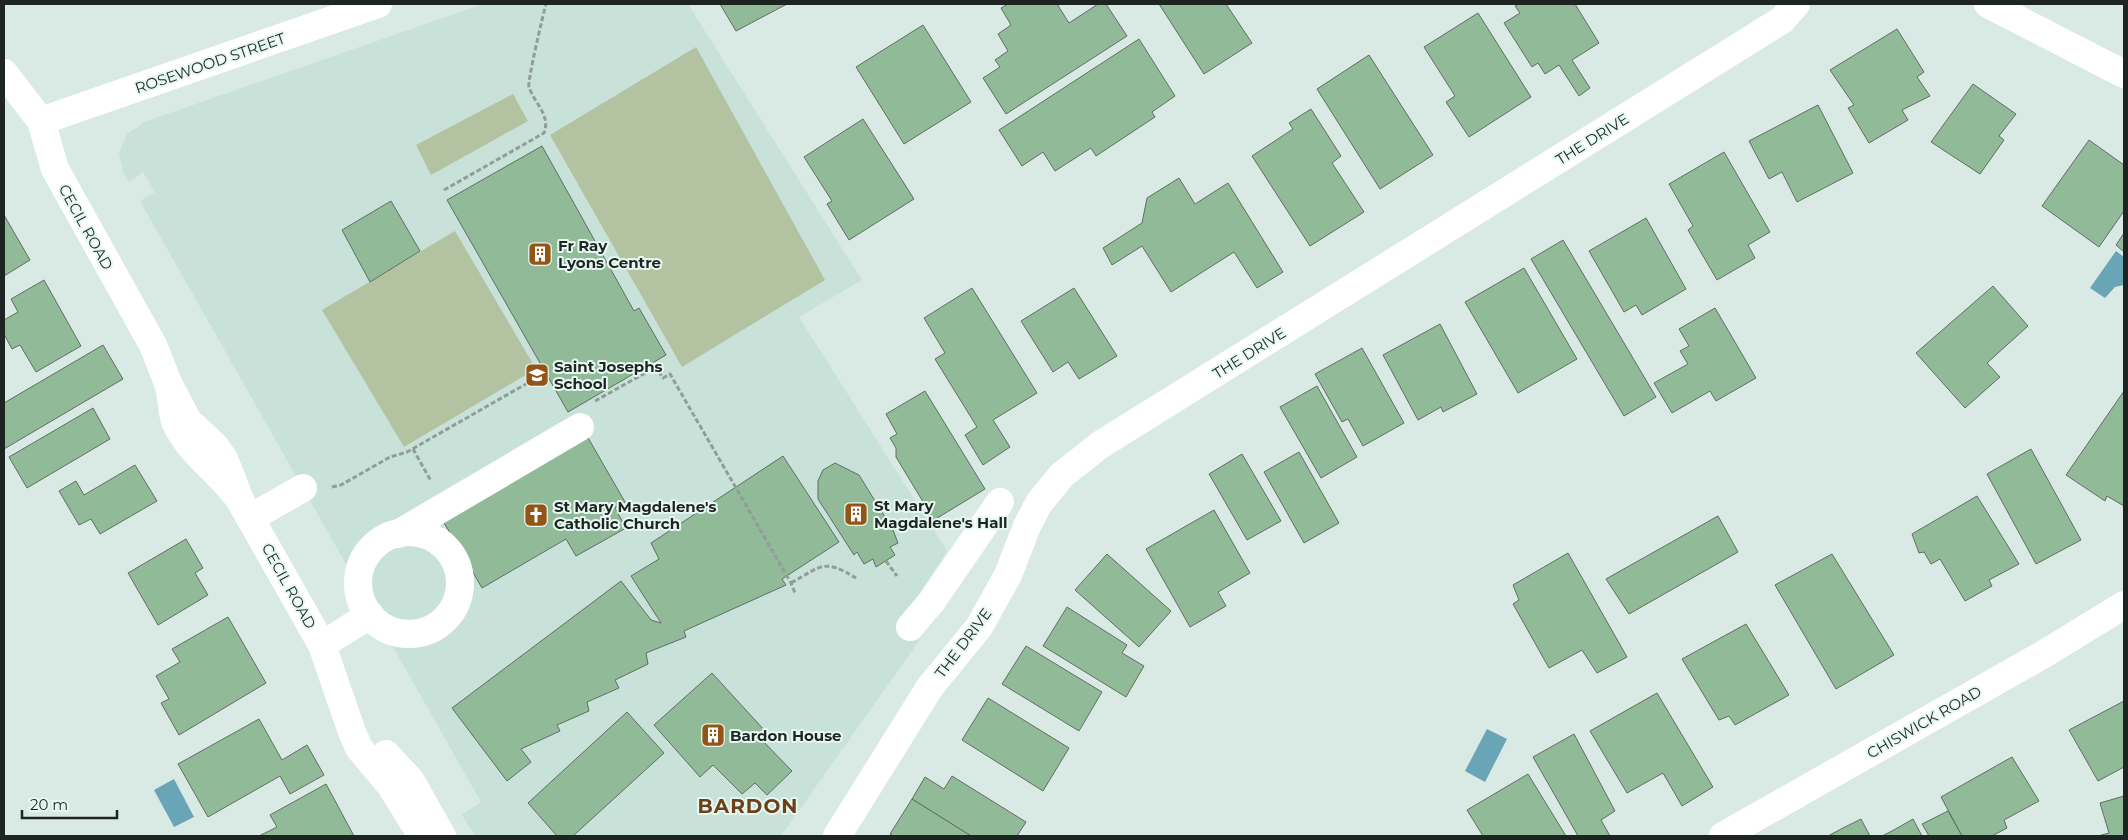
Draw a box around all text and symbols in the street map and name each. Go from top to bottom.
street label: ROSEWOOD STREET [132,28,288,98]
street label: THE DRIVE [1552,109,1632,169]
street label: CECIL ROAD [55,181,117,273]
place label: Fr Ray Lyons Centre [558,236,661,272]
building icon: Fr Ray Lyons Centre [527,241,553,267]
street label: THE DRIVE [1209,323,1289,383]
place label: Saint Josephs School [554,357,663,393]
school or university icon: Saint Josephs School [524,362,550,388]
place label: St Mary Magdalene's Hall [874,496,1007,532]
place label: St Mary Magdalene's Catholic Church [554,497,716,533]
building icon: St Mary Magdalene's Hall [843,501,869,527]
church icon: St Mary Magdalene's Catholic Church [523,502,549,528]
street label: CECIL ROAD [258,540,320,632]
street label: THE DRIVE [931,604,995,682]
street label: CHISWICK ROAD [1863,681,1985,763]
building icon: Bardon House [700,722,726,748]
place label: Bardon House [730,726,842,745]
scale bar [22,788,118,820]
district label: BARDON [698,794,798,818]
text: 20 m [30,795,68,814]

